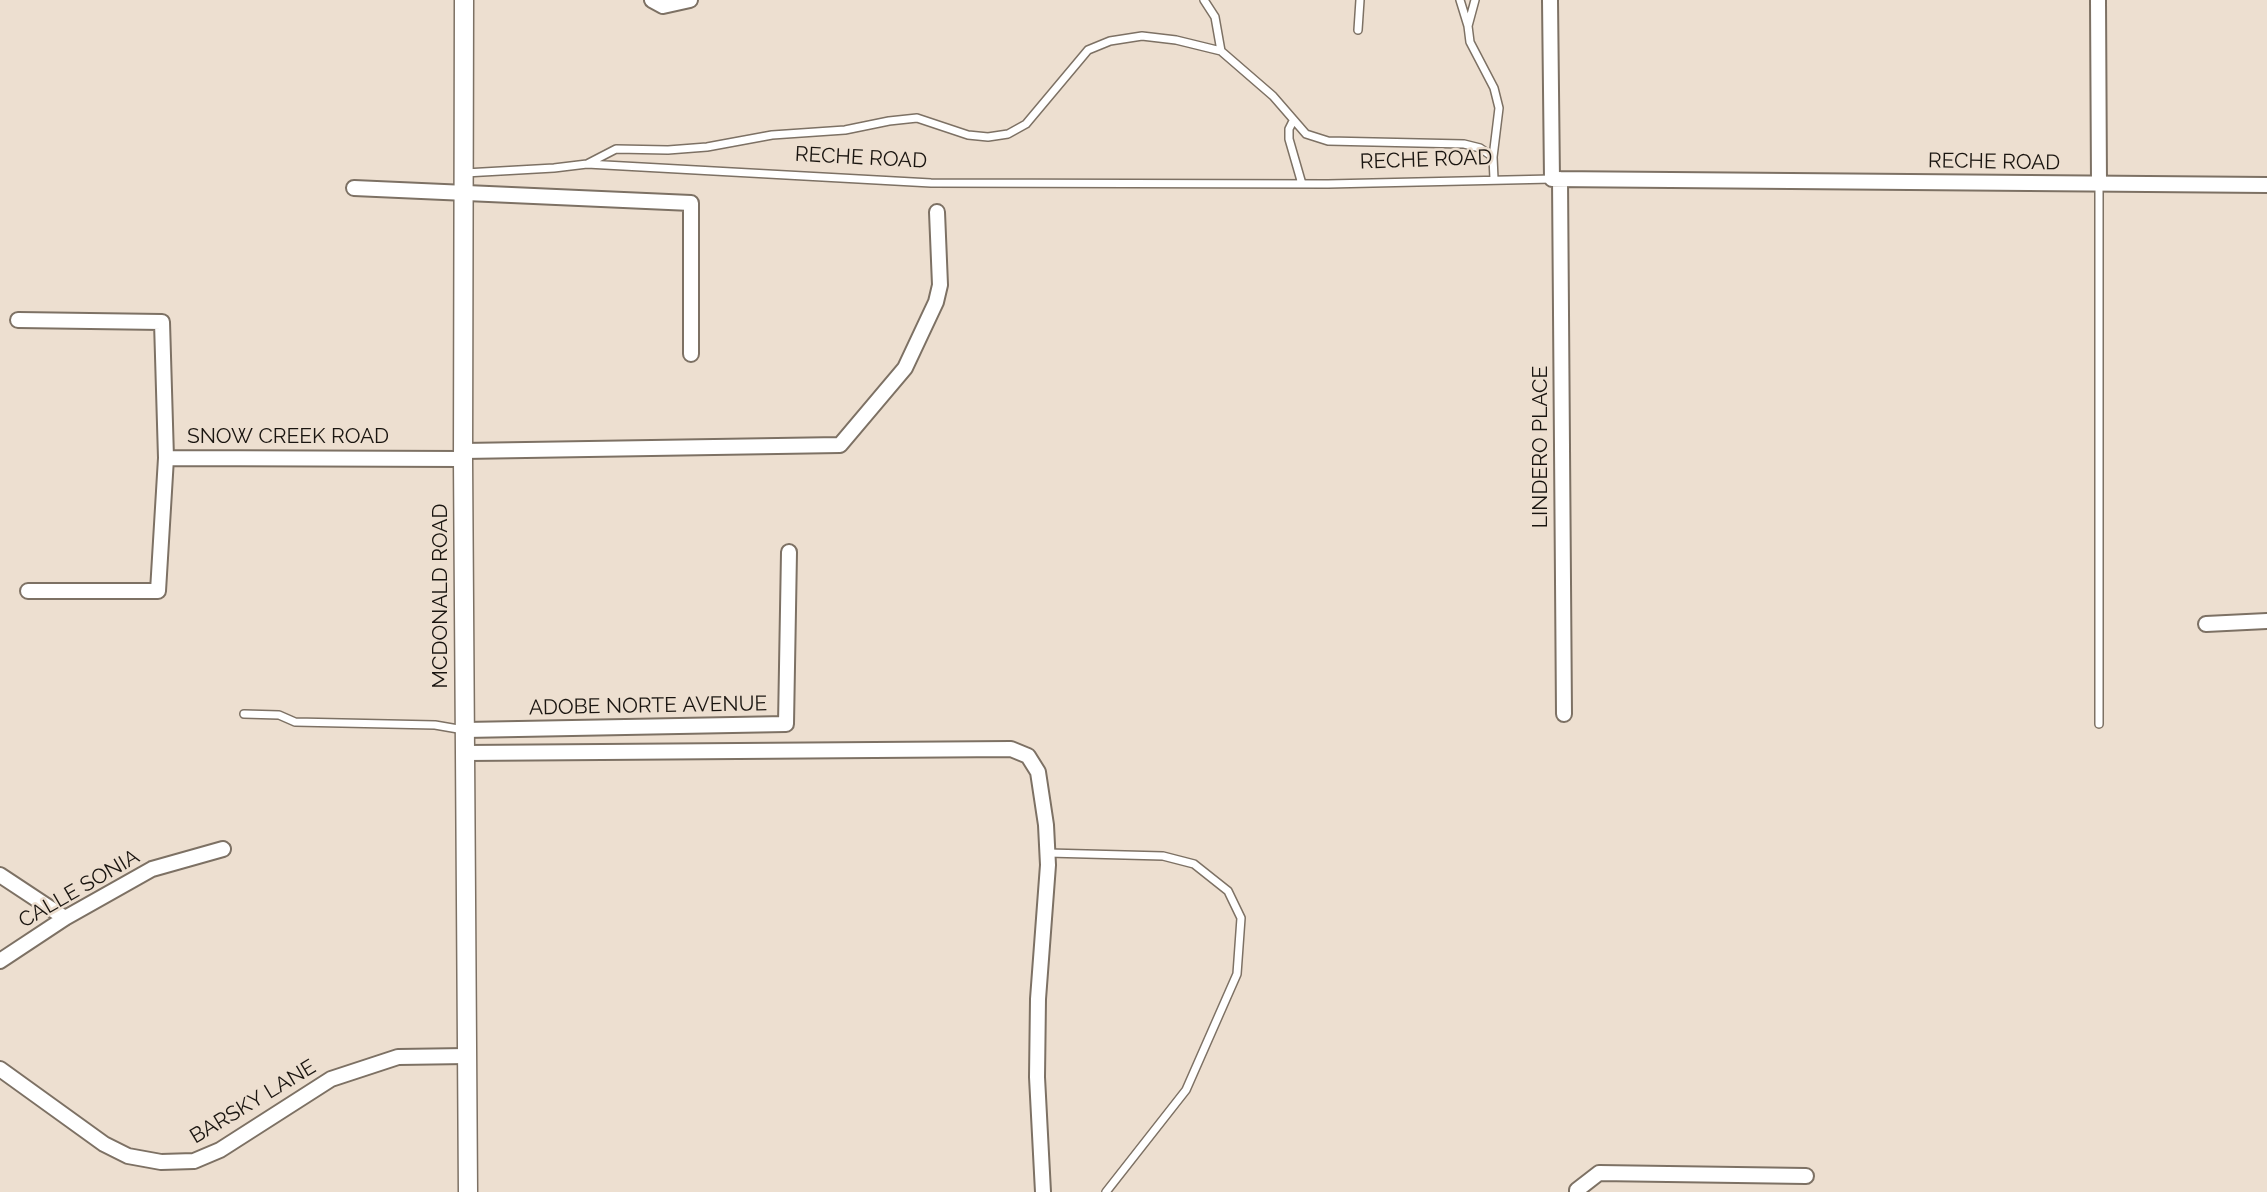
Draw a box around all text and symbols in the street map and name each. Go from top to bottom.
street label: RECHE ROAD [794,142,928,174]
street label: RECHE ROAD [1359,145,1493,175]
street label: RECHE ROAD [1928,148,2060,176]
street label: LINDERO PLACE [1528,366,1554,528]
street label: SNOW CREEK ROAD [187,424,389,450]
street label: MCDONALD ROAD [428,504,454,688]
street label: ADOBE NORTE AVENUE [529,691,767,721]
street label: CALLE SONIA [14,844,144,934]
street label: BARSKY LANE [186,1055,320,1149]

